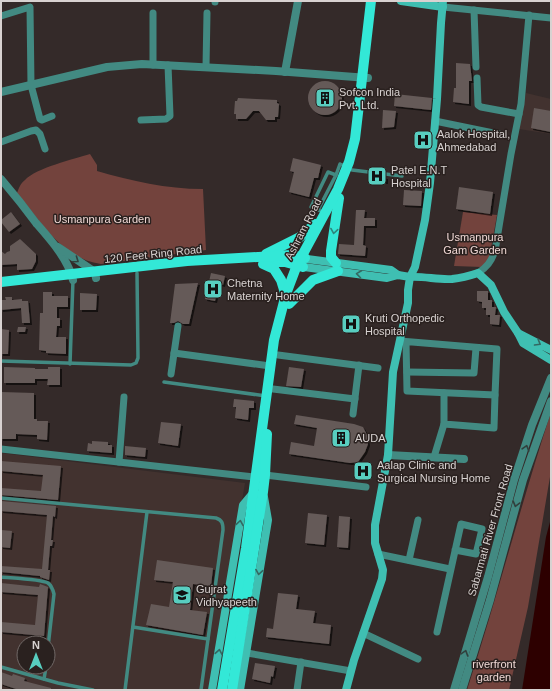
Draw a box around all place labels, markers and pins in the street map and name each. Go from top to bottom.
place label: Sofcon India Pvt. Ltd. [339,86,401,111]
building icon: Sofcon India Pvt. Ltd. [314,87,336,109]
place label: Aalok Hospital, Ahmedabad [437,128,510,153]
hospital icon: Aalok Hospital, Ahmedabad [412,129,434,151]
place label: Patel E.N.T Hospital [391,164,448,189]
hospital icon: Patel E.N.T Hospital [366,165,388,187]
place label: Chetna Maternity Home [227,277,305,302]
hospital icon: Chetna Maternity Home [202,278,224,300]
place label: Kruti Orthopedic Hospital [365,312,445,337]
hospital icon: Kruti Orthopedic Hospital [340,313,362,335]
building icon: AUDA [330,427,352,449]
place label: AUDA [355,432,386,444]
place label: Aalap Clinic and Surgical Nursing Home [377,459,490,484]
hospital icon: Aalap Clinic and Surgical Nursing Home [352,460,374,482]
place label: Gujrat Vidhyapeeth [196,583,257,608]
school or university icon: Gujrat Vidhyapeeth [171,584,193,606]

